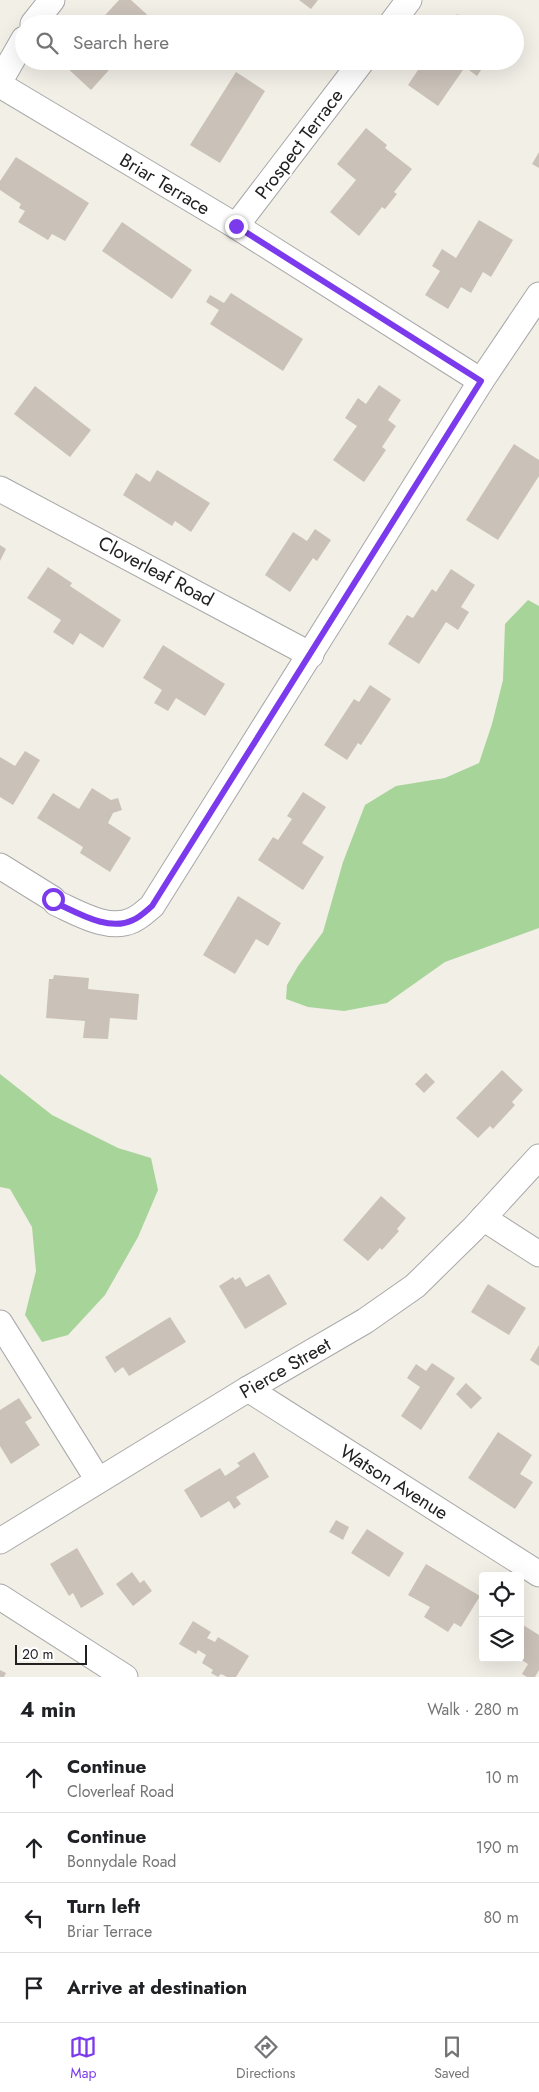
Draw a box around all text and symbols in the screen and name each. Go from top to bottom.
search box [15,15,524,70]
icon: search [33,29,61,57]
text: Search here [73,29,169,56]
street label: Prospect Terrace [248,83,350,205]
street label: Briar Terrace [115,146,215,222]
route end [225,215,248,238]
street label: Cloverleaf Road [93,529,219,613]
route start [42,888,65,911]
street label: Pierce Street [234,1331,336,1405]
street label: Watson Avenue [334,1438,454,1526]
map controls [479,1572,524,1662]
button: locate [479,1572,524,1617]
button: layers [479,1617,524,1662]
scale bar [15,1642,88,1665]
text: 20 m [22,1644,54,1664]
text: 4 min [20,1695,76,1725]
text: Walk · 280 m [427,1698,519,1721]
text: Continue [67,1753,146,1780]
icon: ahead [20,1764,48,1792]
text: 10 m [485,1766,519,1789]
text: Cloverleaf Road [67,1780,174,1803]
text: Continue [67,1823,146,1850]
icon: ahead [20,1834,48,1862]
text: 190 m [476,1836,519,1859]
text: Bonnydale Road [67,1850,176,1873]
text: Turn left [67,1893,140,1920]
icon: left [20,1904,48,1932]
text: 80 m [483,1906,519,1929]
text: Briar Terrace [67,1920,152,1943]
icon: arrive [20,1974,48,2002]
text: Arrive at destination [67,1974,247,2001]
tab: Map [69,2033,97,2083]
tab: Directions [236,2033,295,2083]
tab: Saved [434,2033,470,2083]

